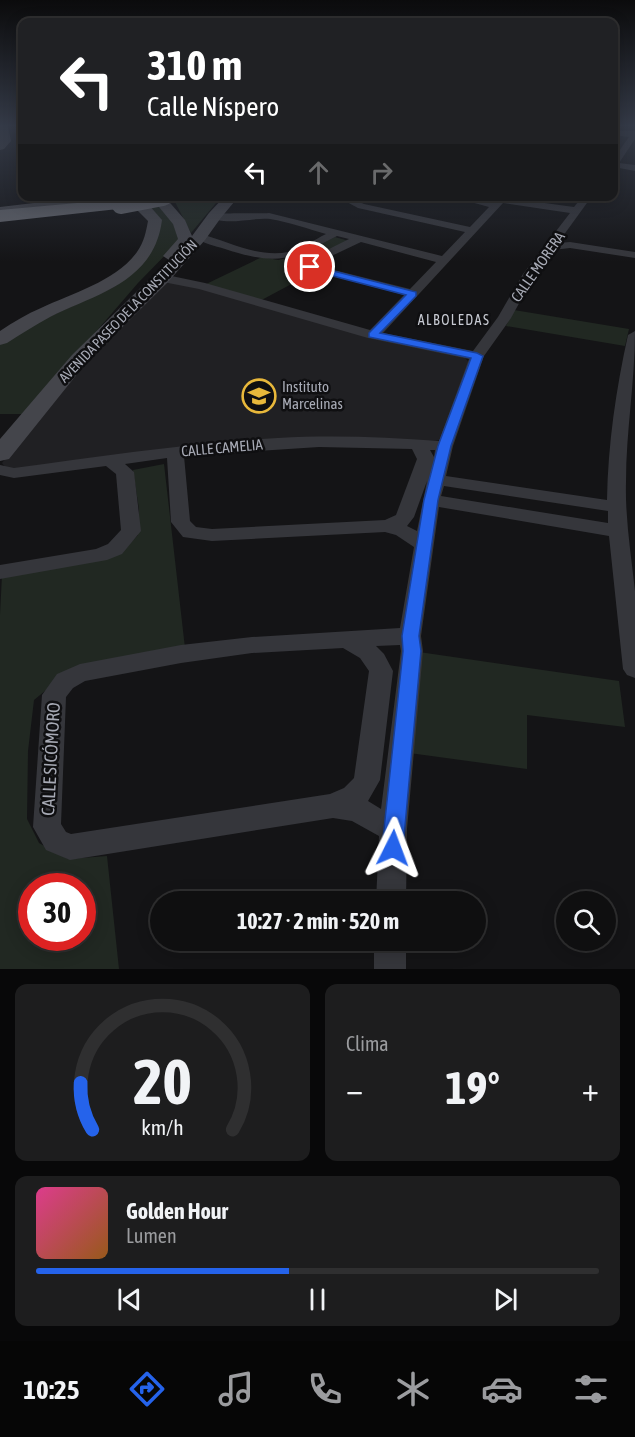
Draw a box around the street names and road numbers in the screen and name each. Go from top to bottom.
street label: CALLE MORERA [507,228,568,305]
street label: AVENIDA PASEO DE LA CONSTITUCIÓN [56,237,200,385]
street label: CALLE CAMELIA [181,435,264,460]
street label: CALLE SICÓMORO [37,702,64,816]

